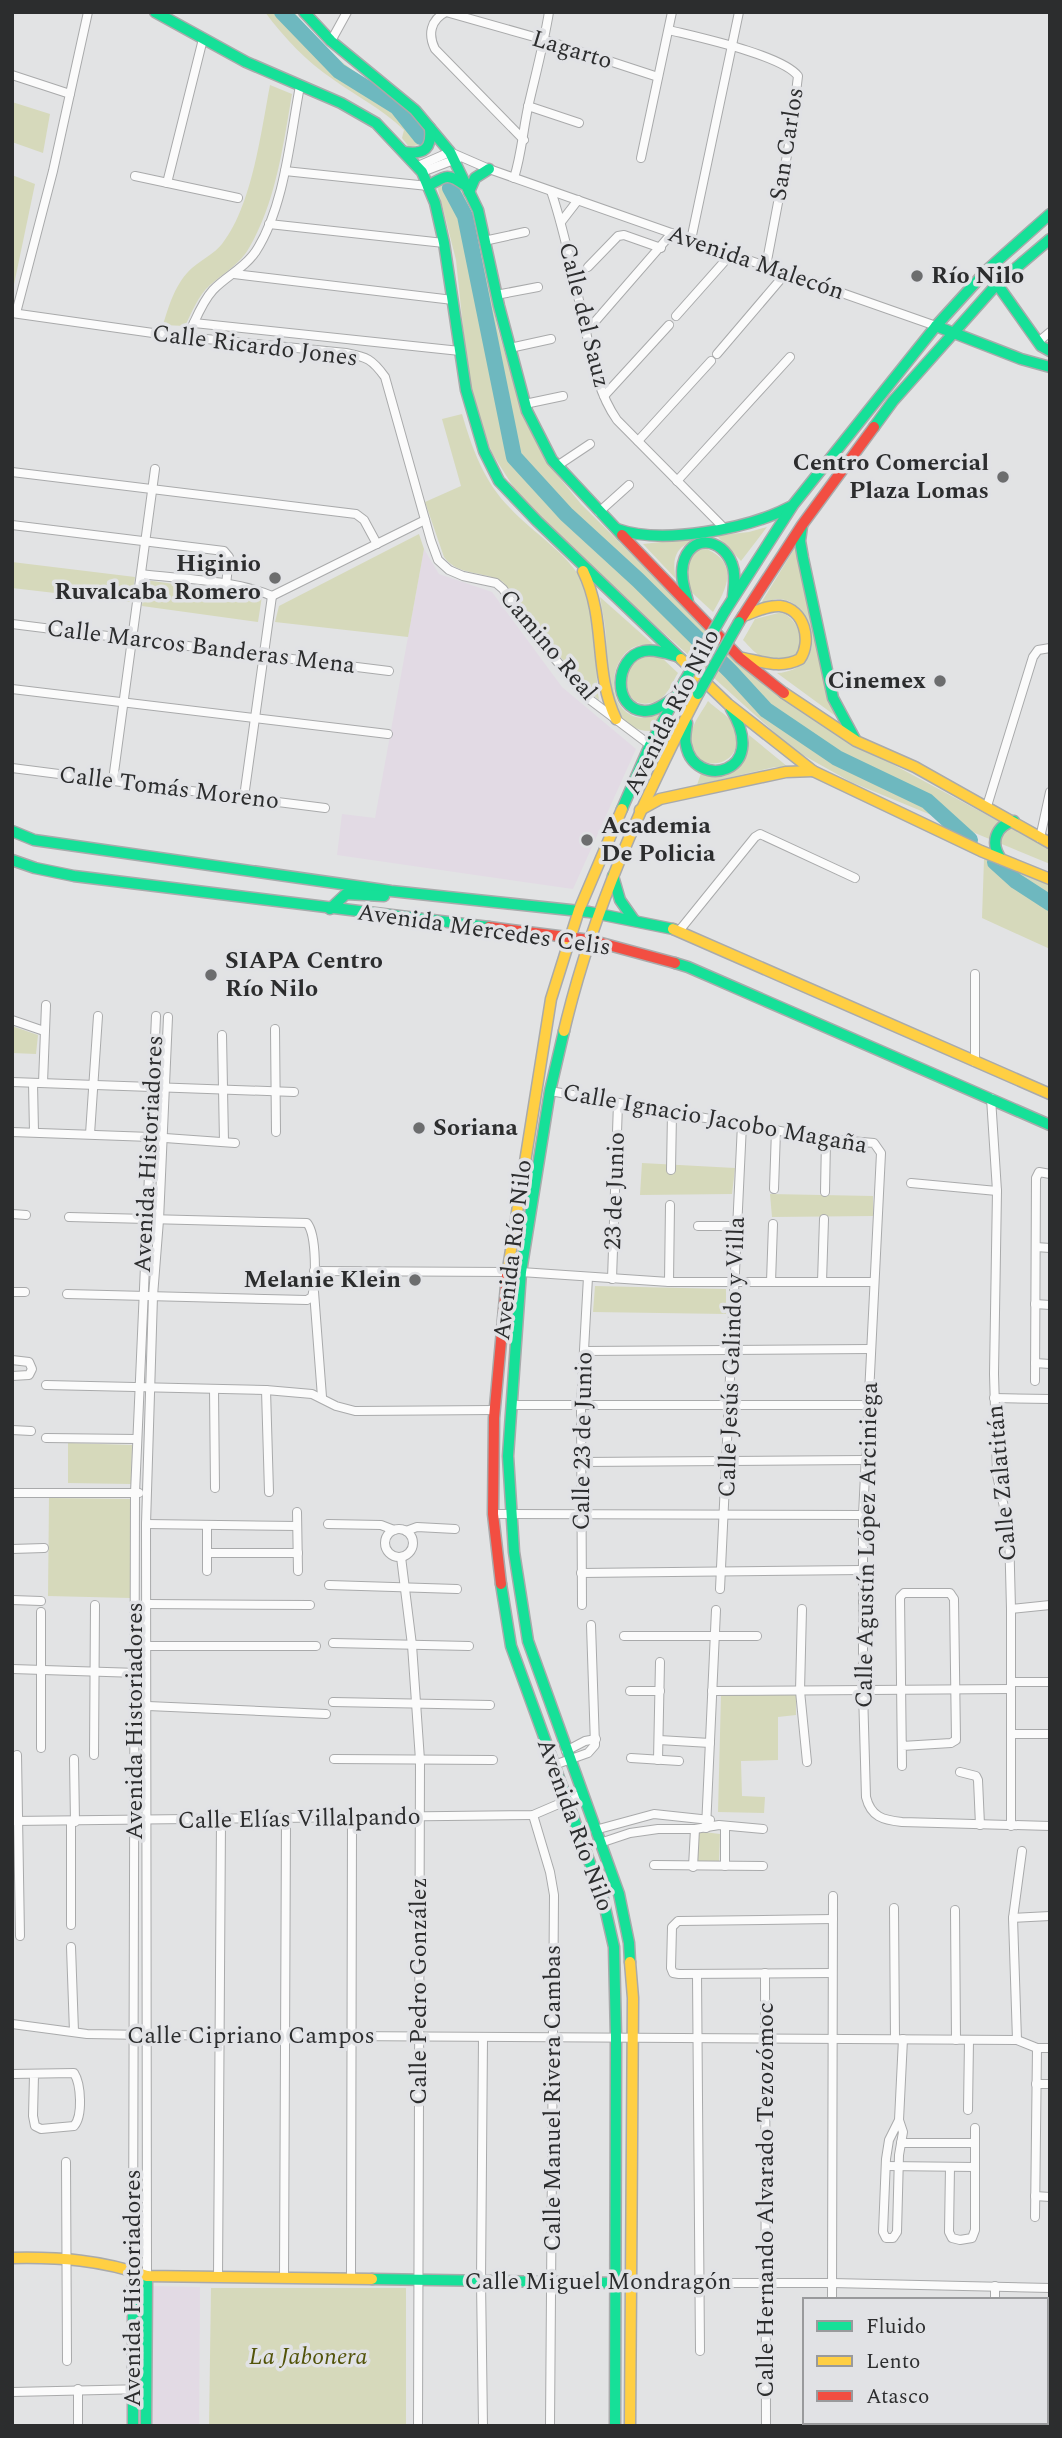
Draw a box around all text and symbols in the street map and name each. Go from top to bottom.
street label: Lagarto [527,21,617,79]
street label: San Carlos [760,85,814,203]
street label: Avenida Malecón [663,216,849,310]
street label: Calle del Sauz [549,238,619,392]
place label: Río Nilo [931,258,1024,294]
marker: Río Nilo [909,268,925,284]
street label: Calle Ricardo Jones [150,316,360,376]
place label: Centro Comercial Plaza Lomas [793,445,989,509]
marker: Centro Comercial Plaza Lomas [995,469,1011,485]
place label: Higinio Ruvalcaba Romero [54,546,261,610]
marker: Higinio Ruvalcaba Romero [267,570,283,586]
street label: Camino Real [490,581,606,709]
street label: Calle Marcos Banderas Mena [45,610,358,684]
street label: Avenida Río Nilo [615,623,729,801]
place label: Cinemex [828,663,926,699]
marker: Cinemex [932,673,948,689]
street label: Calle Tomás Moreno [57,757,281,819]
place label: Academia De Policia [601,808,716,872]
marker: Academia De Policia [579,832,595,848]
street label: Avenida Mercedes Celis [355,894,613,966]
place label: SIAPA Centro Río Nilo [225,943,383,1007]
marker: SIAPA Centro Río Nilo [203,967,219,983]
street label: Avenida Historiadores [125,1034,173,1274]
street label: Calle Ignacio Jacobo Magaña [560,1074,870,1164]
place label: Soriana [433,1110,519,1146]
marker: Soriana [411,1120,427,1136]
street label: 23 de Junio [595,1131,635,1251]
street label: Avenida Río Nilo [484,1158,542,1342]
street label: Calle Jesús Galindo y Villa [709,1216,755,1498]
place label: Melanie Klein [243,1262,401,1298]
marker: Melanie Klein [407,1272,423,1288]
street label: Calle 23 de Junio [563,1351,603,1531]
street label: Calle Agustín López Arciniega [846,1381,888,1708]
street label: Calle Zalatitán [977,1403,1027,1563]
street label: Avenida Historiadores [117,1602,153,1840]
street label: Avenida Río Nilo [527,1733,623,1917]
street label: Calle Elías Villalpando [177,1799,421,1839]
street label: Calle Pedro González [401,1877,437,2105]
street label: Calle Manuel Rivera Cambas [535,1945,571,2251]
street label: Calle Hernando Alvarado Tezozómoc [748,2002,784,2398]
street label: Calle Cipriano Campos [127,2018,375,2054]
street label: Avenida Historiadores [115,2169,151,2407]
street label: Calle Miguel Mondragón [464,2264,732,2300]
legend [803,2298,1048,2424]
text: Fluido [866,2311,926,2343]
park label: La Jabonera [249,2339,367,2375]
text: Lento [866,2346,920,2378]
text: Atasco [866,2381,929,2413]

